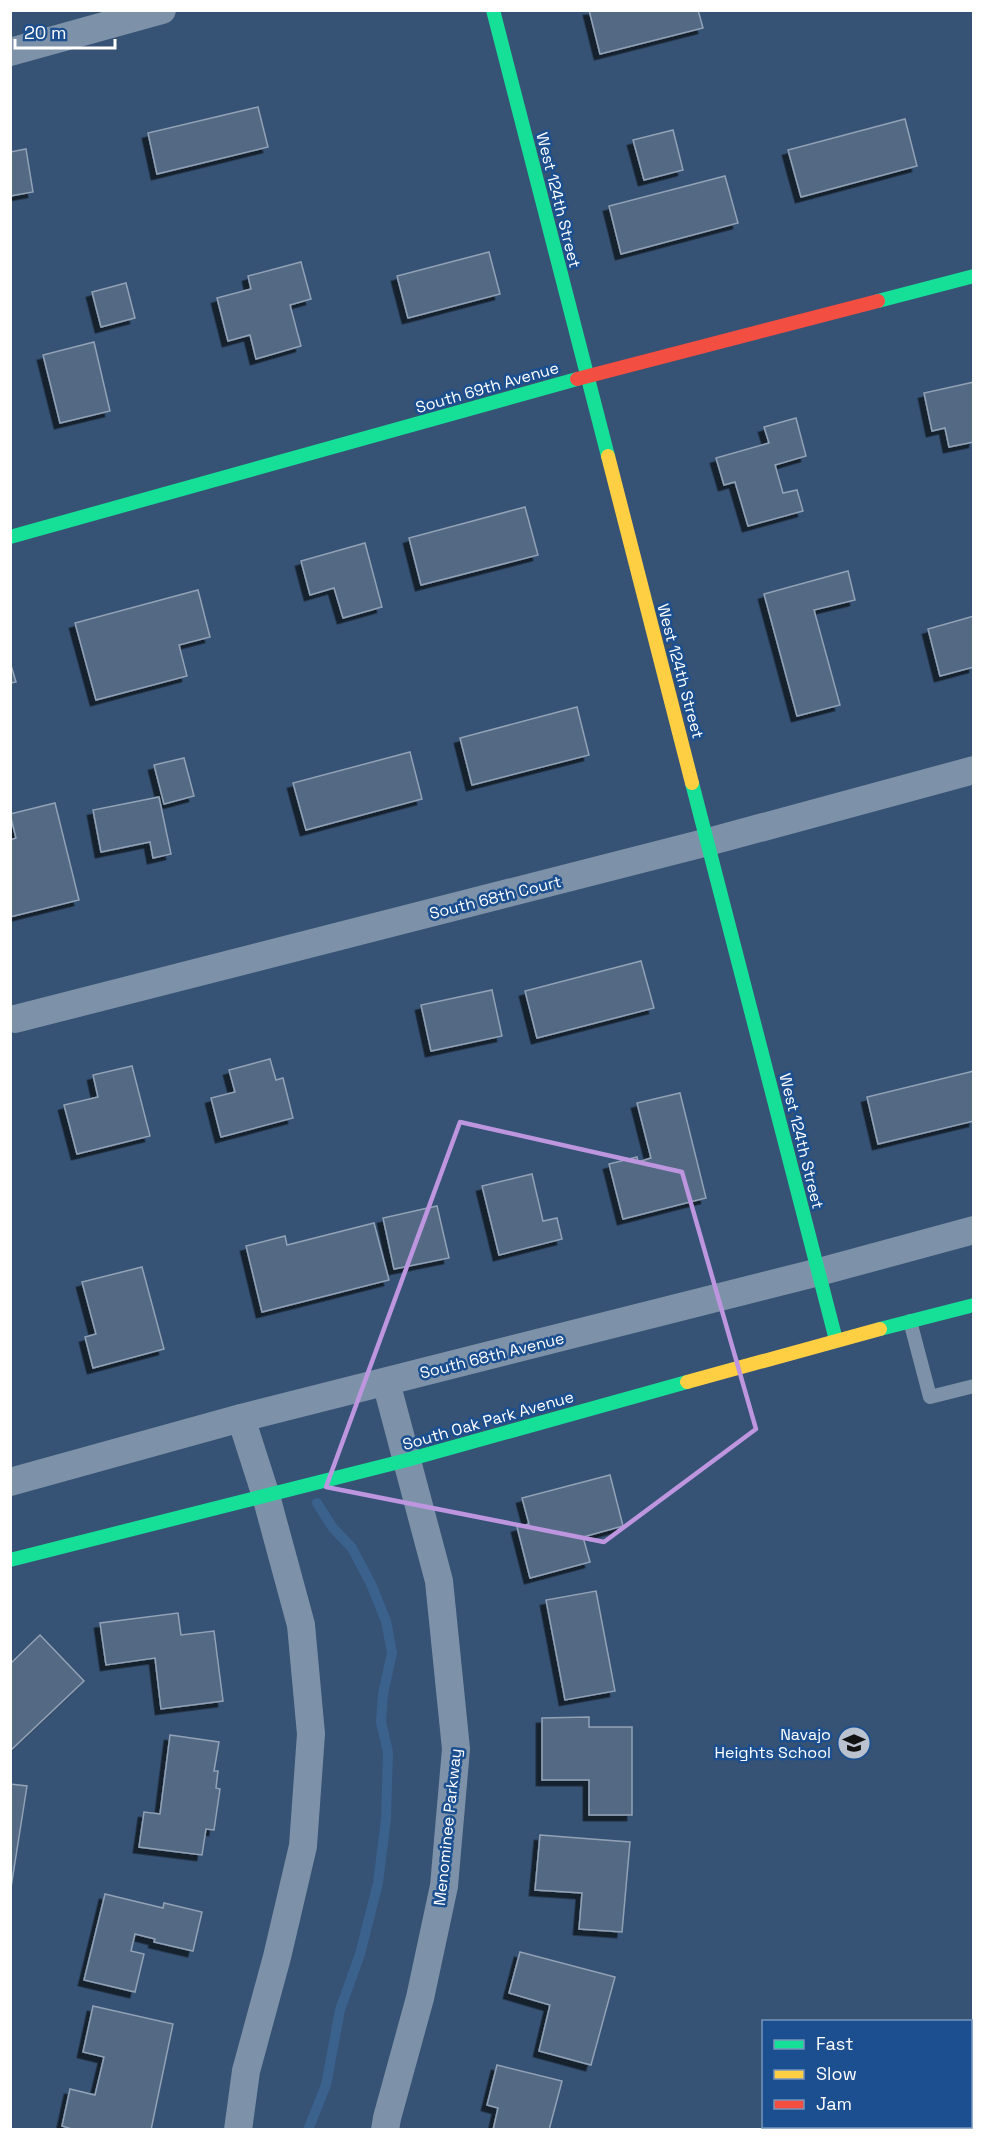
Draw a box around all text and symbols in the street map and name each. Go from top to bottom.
scale bar [15,12,116,50]
text: 20 m [24,21,67,44]
street label: West 124th Street [532,130,586,270]
street label: South 69th Avenue [413,357,561,418]
street label: West 124th Street [652,601,709,741]
street label: South 68th Court [427,871,563,924]
street label: West 124th Street [775,1071,829,1211]
street label: South 68th Avenue [418,1327,567,1384]
street label: South Oak Park Avenue [400,1386,576,1455]
place label: Navajo Heights School [714,1724,831,1763]
school or university icon: Navajo Heights School [836,1725,872,1761]
street label: Menominee Parkway [429,1747,466,1907]
legend [762,2020,972,2128]
text: Fast [816,2032,853,2055]
text: Slow [816,2062,857,2085]
text: Jam [816,2092,852,2115]

